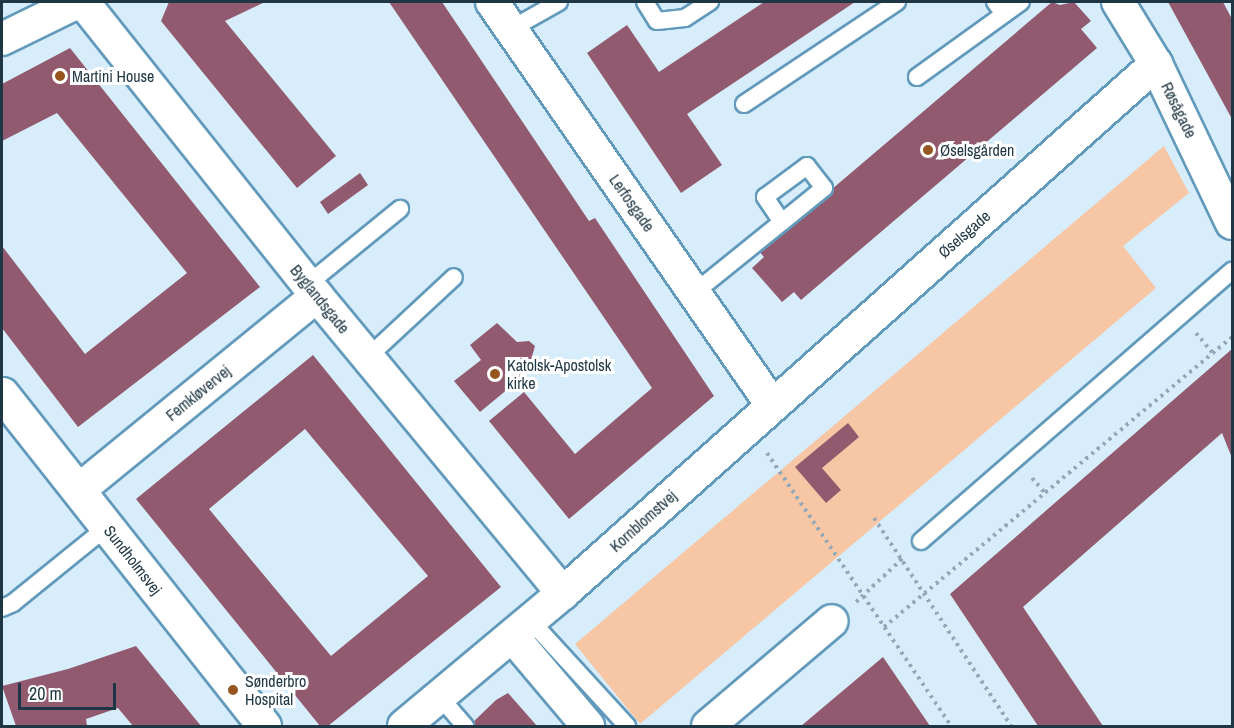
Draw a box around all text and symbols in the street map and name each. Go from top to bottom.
place label: Martini House [72,66,154,86]
marker: Martini House [53,69,67,83]
street label: Røsågade [1157,79,1201,141]
place label: Øselsgården [940,140,1014,160]
marker: Øselsgården [921,143,935,157]
street label: Lerfosgade [605,171,659,235]
street label: Øselsgade [934,206,994,262]
street label: Byglandsgade [286,261,354,337]
place label: Katolsk-Apostolsk kirke [507,355,611,393]
street label: Femkløvervej [162,361,234,425]
marker: Katolsk-Apostolsk kirke [488,367,502,381]
street label: Kornblomstvej [606,486,680,556]
street label: Sundholmsvej [100,522,166,598]
scale bar [21,671,118,709]
place label: Sønderbro Hospital [245,671,306,709]
text: 20 m [29,681,62,706]
marker: Sønderbro Hospital [226,683,240,697]

